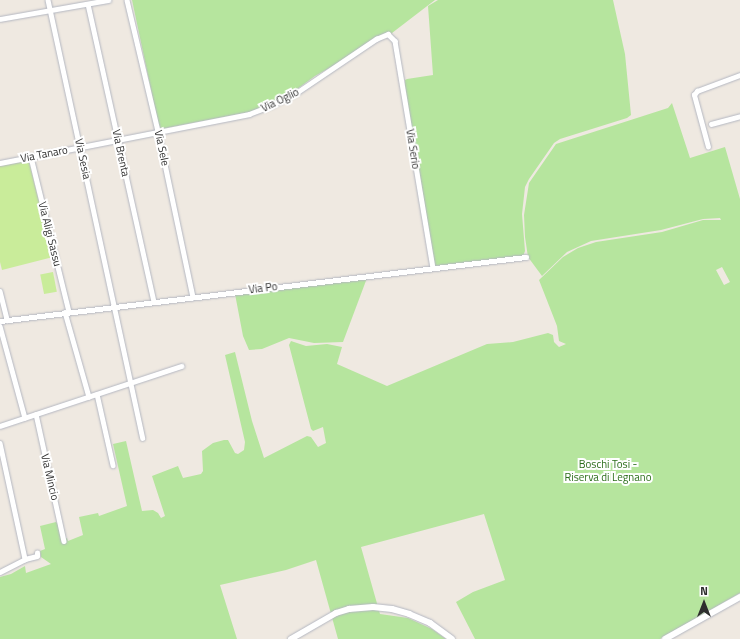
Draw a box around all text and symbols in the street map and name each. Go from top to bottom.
street label: Via Oglio [259,85,301,115]
street label: Via Brenta [110,128,132,178]
street label: Via Serio [403,128,423,170]
street label: Via Sele [152,129,172,167]
street label: Via Sesia [72,137,94,181]
street label: Via Tanaro [19,143,69,165]
street label: Via Aligi Sassu [36,200,64,268]
street label: Via Po [248,280,278,296]
street label: Via Mincio [38,452,62,502]
park label: Boschi Tosi - Riserva di Legnano [565,458,651,484]
north arrow [684,583,724,623]
text: N [700,583,708,599]

